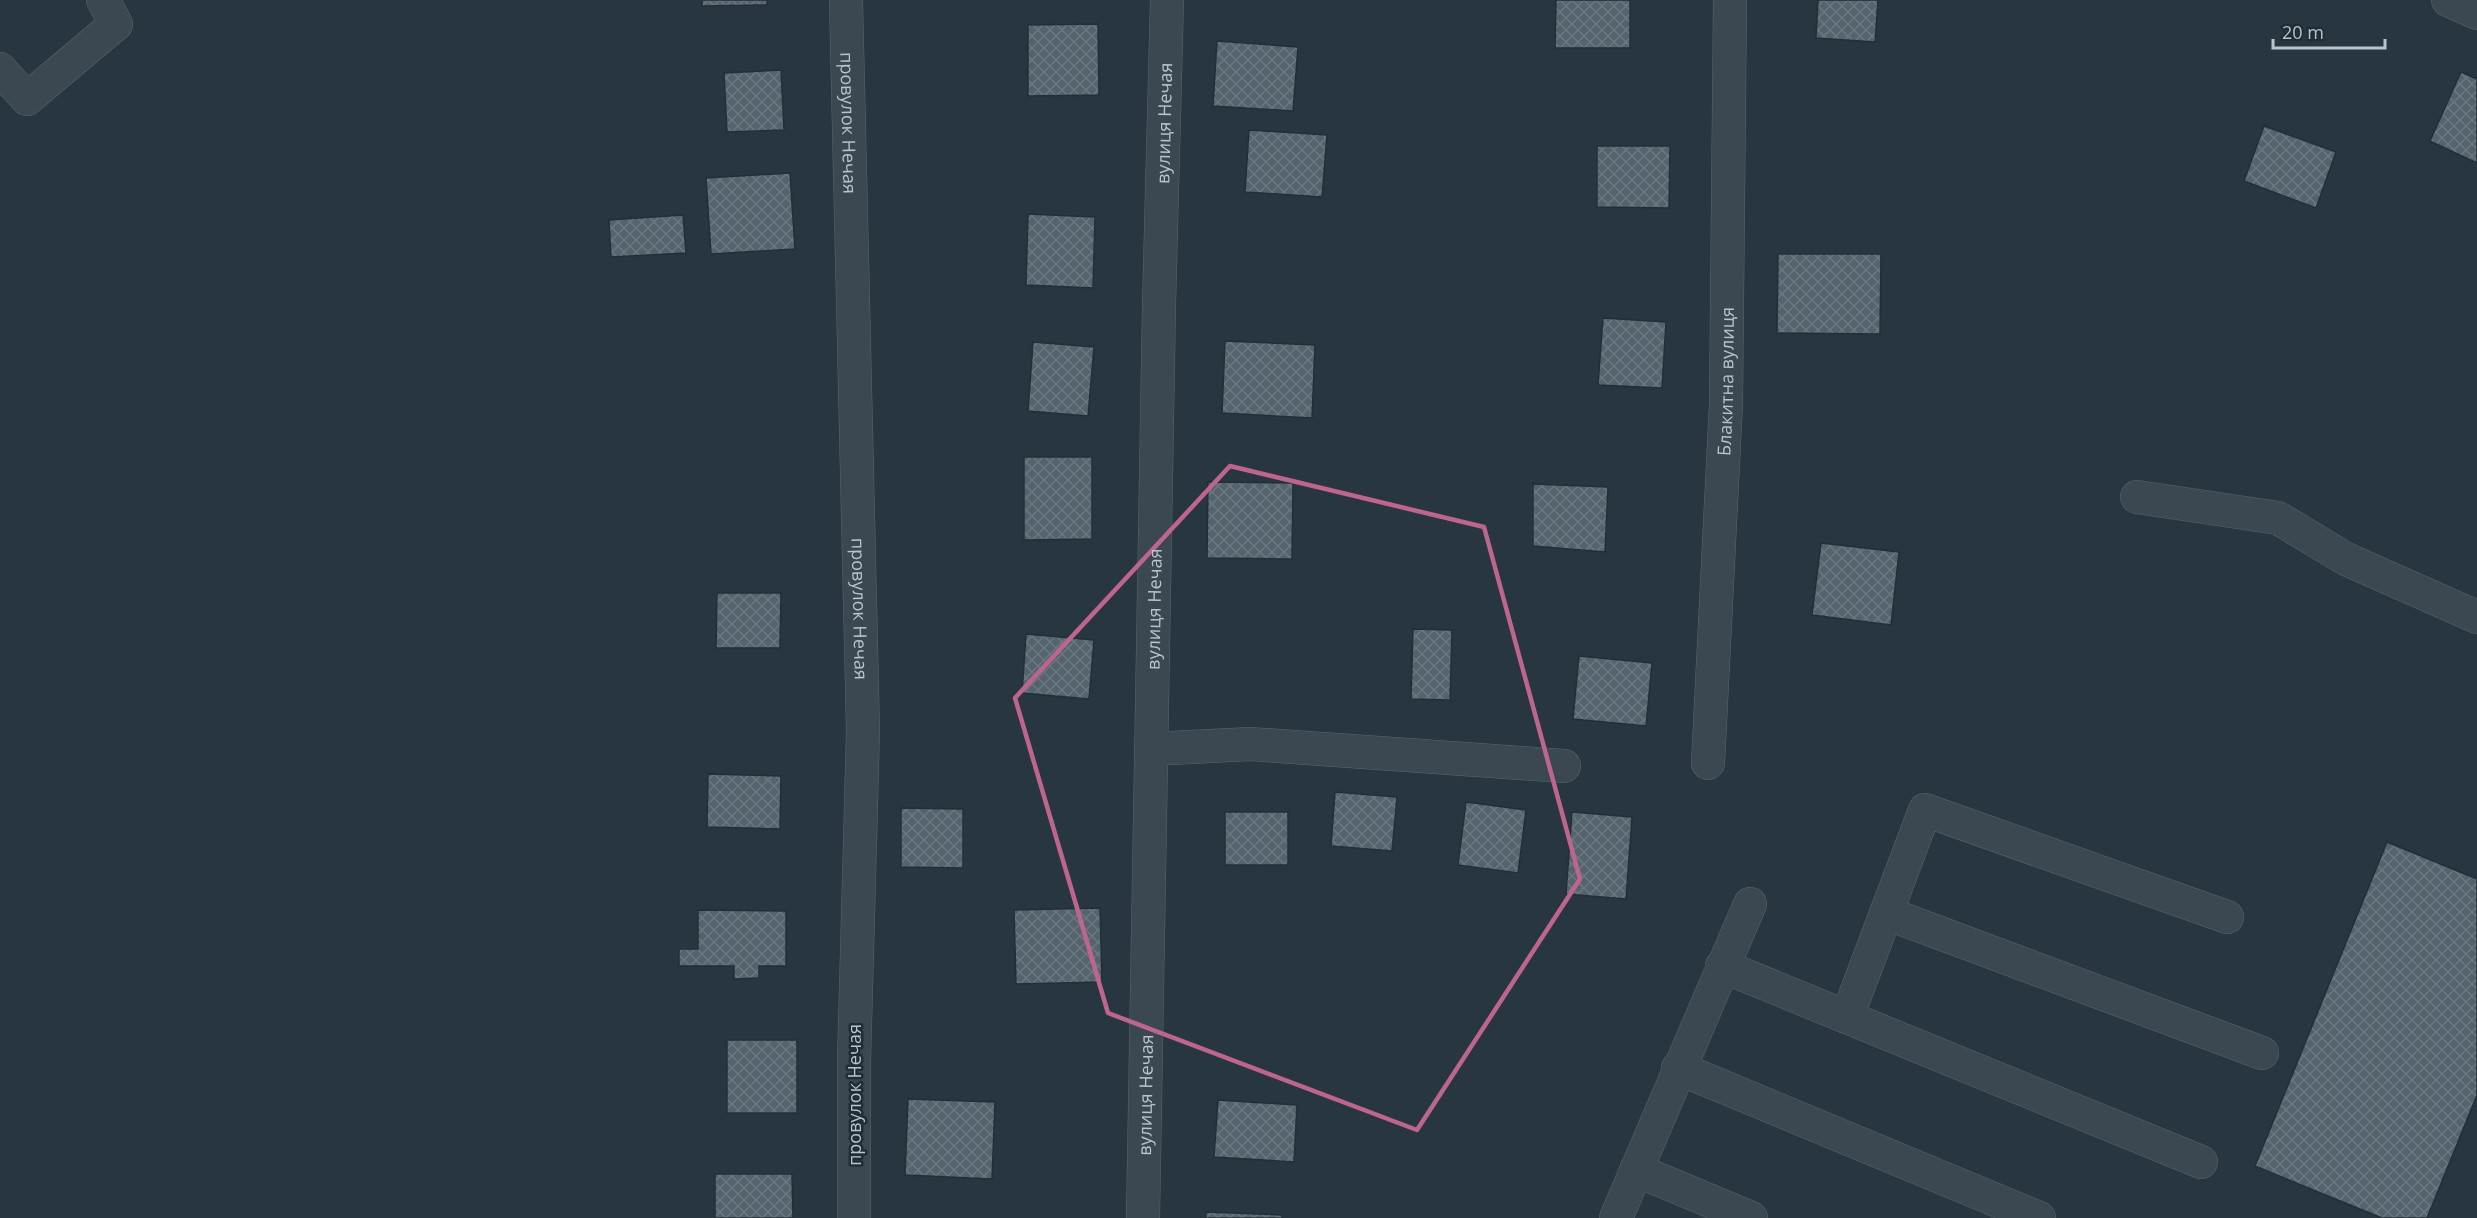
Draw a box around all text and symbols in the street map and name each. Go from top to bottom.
scale bar [2273,12,2386,50]
text: 20 m [2282,20,2324,44]
street label: провулок Нечая [835,52,863,194]
street label: вулиця Нечая [1150,62,1177,184]
street label: Блакитна вулиця [1711,307,1739,457]
street label: провулок Нечая [847,538,874,680]
street label: вулиця Нечая [1141,548,1167,670]
street label: провулок Нечая [842,1024,866,1166]
street label: вулиця Нечая [1132,1034,1158,1156]

